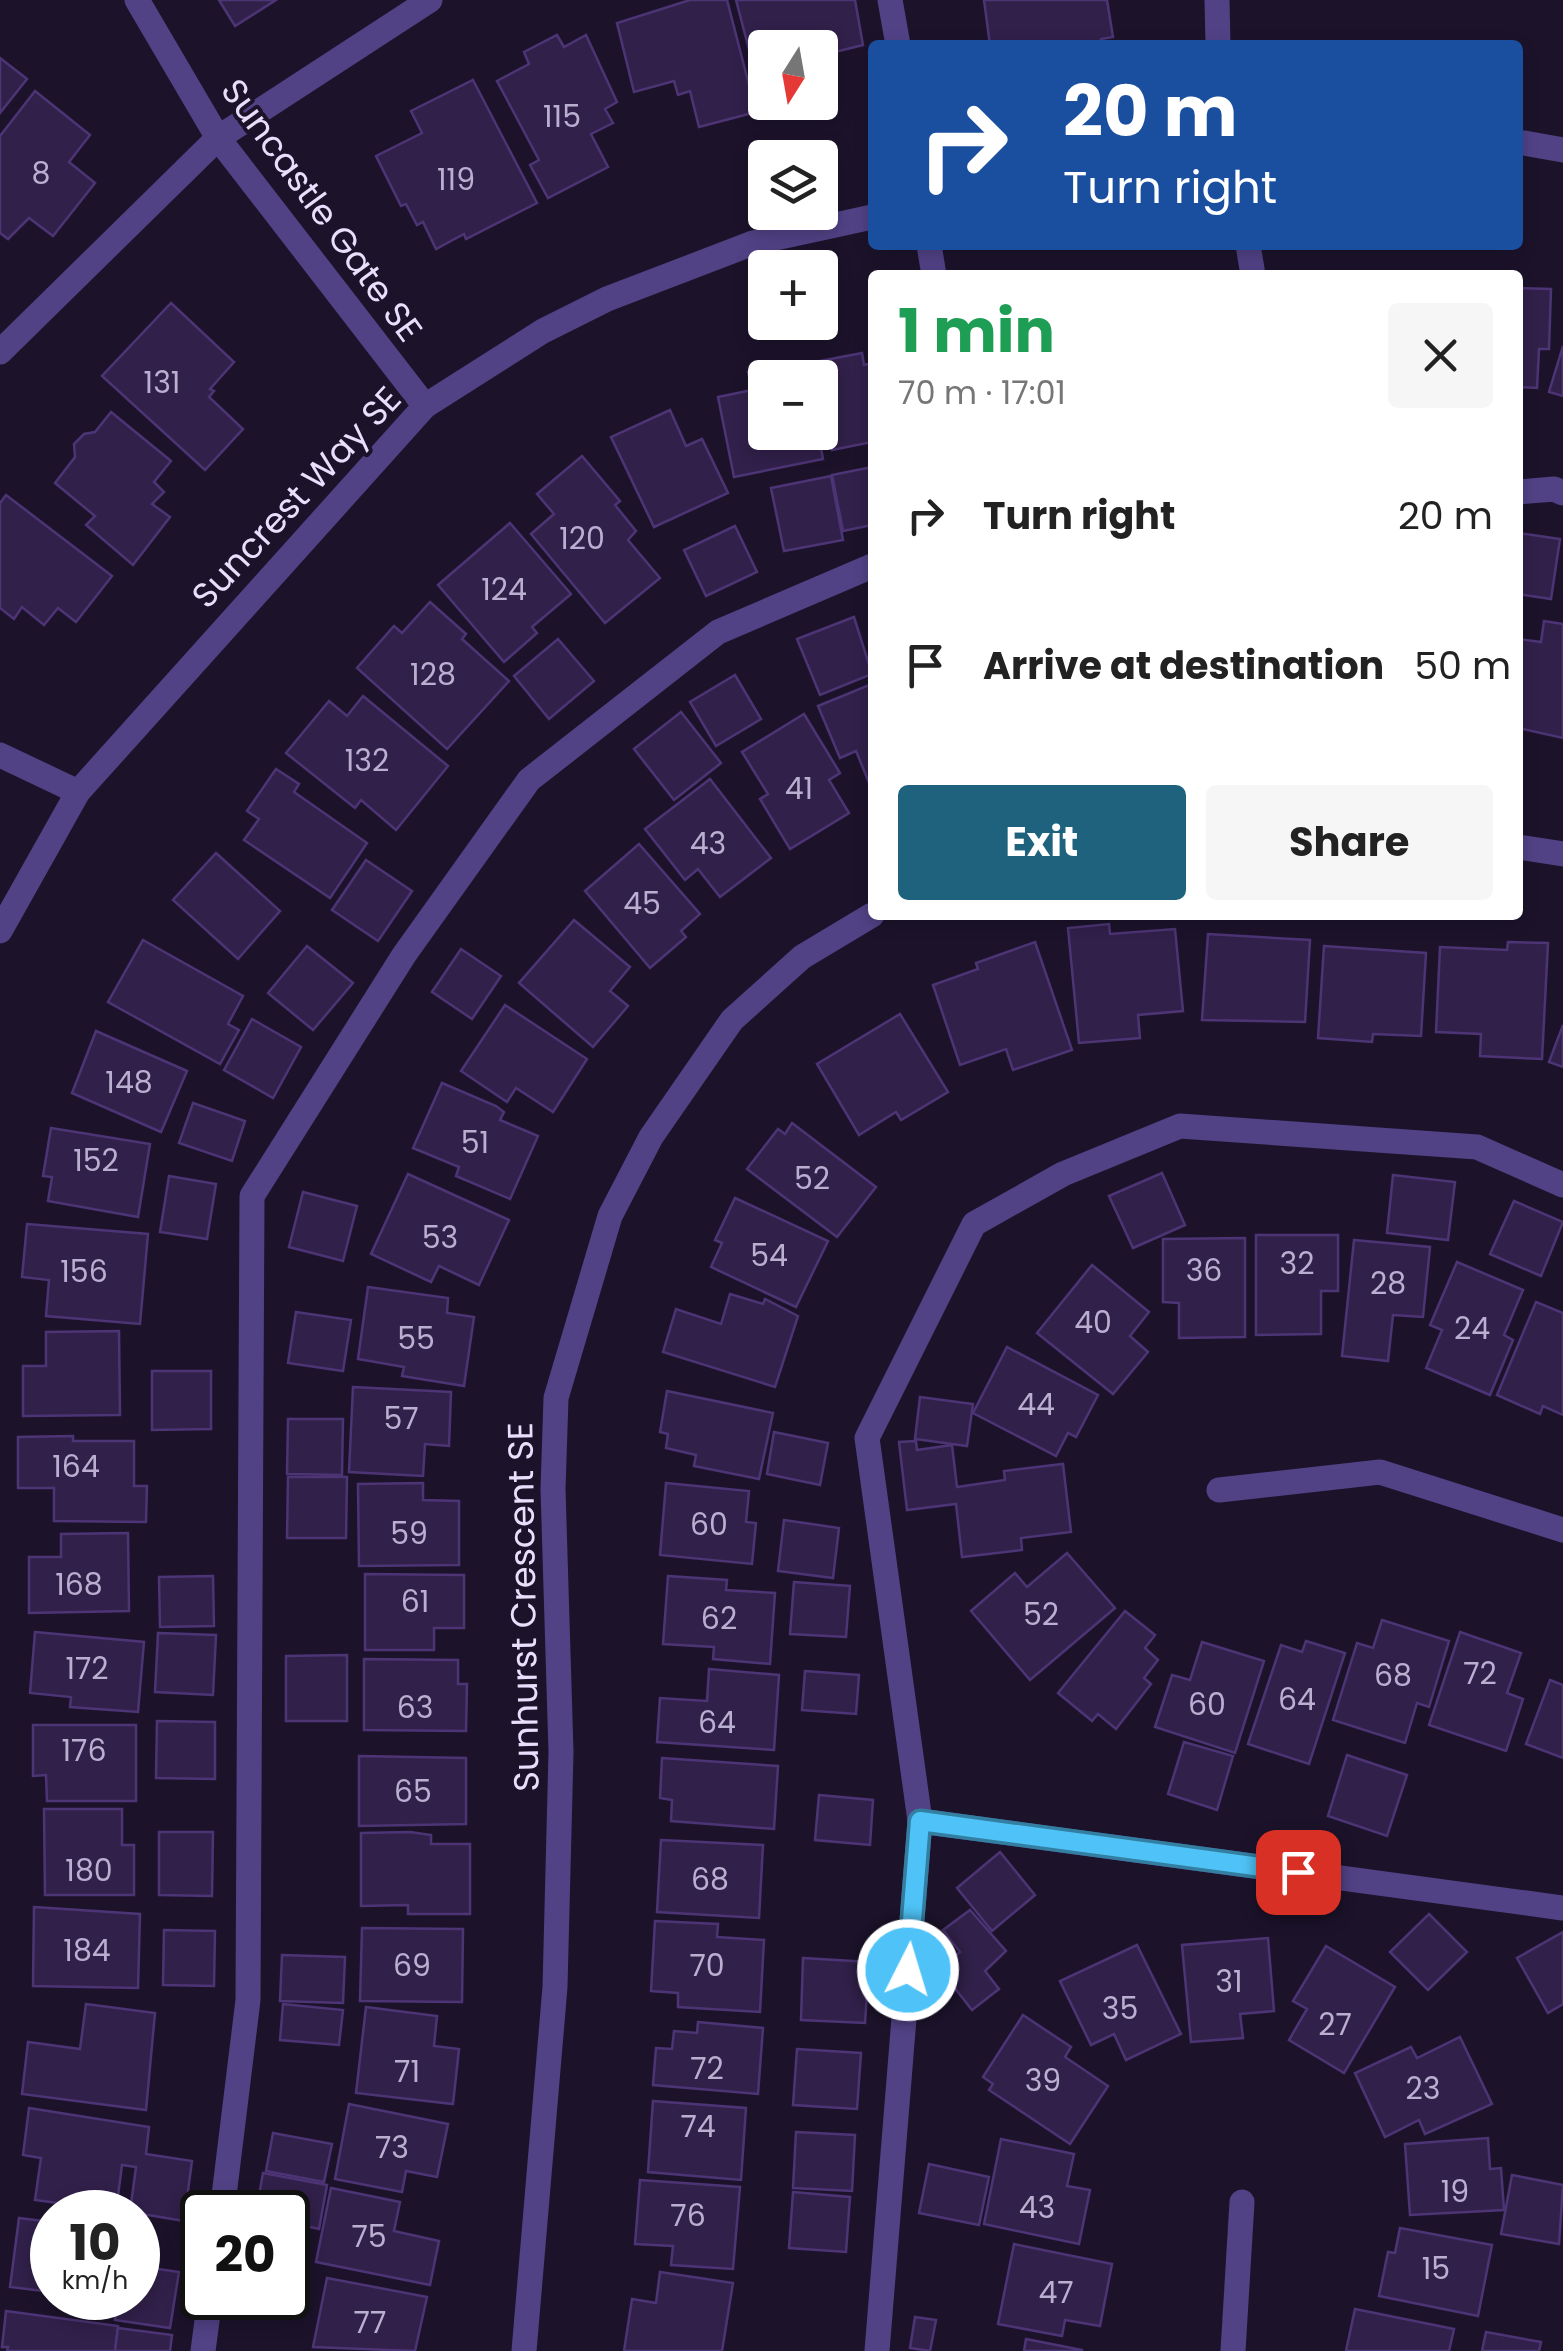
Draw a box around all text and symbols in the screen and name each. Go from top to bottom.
north arrow [748,30,838,120]
map controls [748,30,838,450]
text: 20 m [1063,62,1238,161]
street label: Suncastle Gate SE [210,69,434,351]
icon: right [898,80,1028,210]
house number: 115 [543,95,581,138]
button: layers [748,140,838,230]
house number: 8 [32,152,50,195]
text: Turn right [1063,156,1277,219]
house number: 119 [437,158,475,201]
button: + [748,250,838,340]
text: 1 min [898,289,1055,373]
button: close [1388,303,1493,408]
button: − [748,360,838,450]
house number: 131 [144,361,180,404]
text: 70 m · 17:01 [898,370,1066,415]
street label: Suncrest Way SE [180,375,412,619]
icon: right [898,488,953,543]
text: Turn right [983,489,1175,542]
text: 20 m [1398,489,1493,542]
house number: 120 [559,517,605,560]
house number: 124 [481,568,527,611]
icon: arrive [898,638,953,693]
text: Arrive at destination [983,639,1384,692]
text: 50 m [1414,639,1511,692]
house number: 128 [410,653,456,696]
house number: 132 [345,739,389,782]
house number: 41 [785,767,813,810]
button: Exit [898,785,1186,900]
button: Share [1206,785,1493,900]
house number: 43 [690,822,726,865]
house number: 45 [623,882,661,925]
house number: 148 [105,1061,153,1104]
house number: 51 [461,1121,489,1164]
house number: 152 [73,1139,119,1182]
house number: 52 [794,1157,830,1200]
house number: 53 [422,1216,458,1259]
house number: 54 [750,1234,788,1277]
house number: 32 [1280,1242,1314,1285]
house number: 36 [1186,1249,1222,1292]
house number: 156 [60,1250,108,1293]
house number: 28 [1370,1262,1406,1305]
house number: 40 [1074,1301,1112,1344]
house number: 24 [1454,1307,1490,1350]
house number: 55 [397,1317,435,1360]
house number: 44 [1017,1383,1055,1426]
house number: 57 [383,1397,419,1440]
street label: Sunhurst Crescent SE [495,1422,551,1792]
house number: 164 [52,1445,100,1488]
house number: 60 [690,1503,728,1546]
house number: 59 [390,1512,428,1555]
house number: 168 [55,1563,103,1606]
house number: 61 [401,1580,429,1623]
house number: 52 [1023,1593,1059,1636]
house number: 62 [701,1597,737,1640]
house number: 172 [65,1647,109,1690]
house number: 72 [1463,1652,1497,1695]
house number: 68 [1374,1654,1412,1697]
house number: 64 [1278,1678,1316,1721]
house number: 60 [1188,1683,1226,1726]
house number: 63 [397,1686,433,1729]
house number: 64 [698,1701,736,1744]
house number: 176 [61,1729,107,1772]
house number: 65 [394,1770,432,1813]
pin [1256,1830,1341,1915]
icon: arrive [1271,1845,1326,1900]
house number: 180 [65,1849,113,1892]
house number: 68 [691,1858,729,1901]
position arrow [856,1918,960,2022]
house number: 184 [63,1929,111,1972]
house number: 69 [393,1944,431,1987]
house number: 70 [689,1944,725,1987]
house number: 31 [1215,1960,1243,2003]
house number: 35 [1102,1987,1138,2030]
house number: 27 [1318,2003,1352,2046]
house number: 72 [690,2047,724,2090]
house number: 71 [394,2050,420,2093]
house number: 39 [1025,2059,1061,2102]
house number: 23 [1406,2067,1440,2110]
house number: 74 [680,2105,716,2148]
house number: 73 [375,2126,409,2169]
house number: 19 [1441,2170,1469,2213]
house number: 43 [1019,2186,1055,2229]
speed limit sign: 20 [180,2190,310,2320]
house number: 76 [670,2194,706,2237]
text: 10 [69,2207,121,2278]
house number: 75 [351,2215,387,2258]
house number: 15 [1422,2247,1450,2290]
text: km/h [62,2263,128,2298]
house number: 47 [1038,2271,1074,2314]
house number: 77 [354,2301,386,2344]

